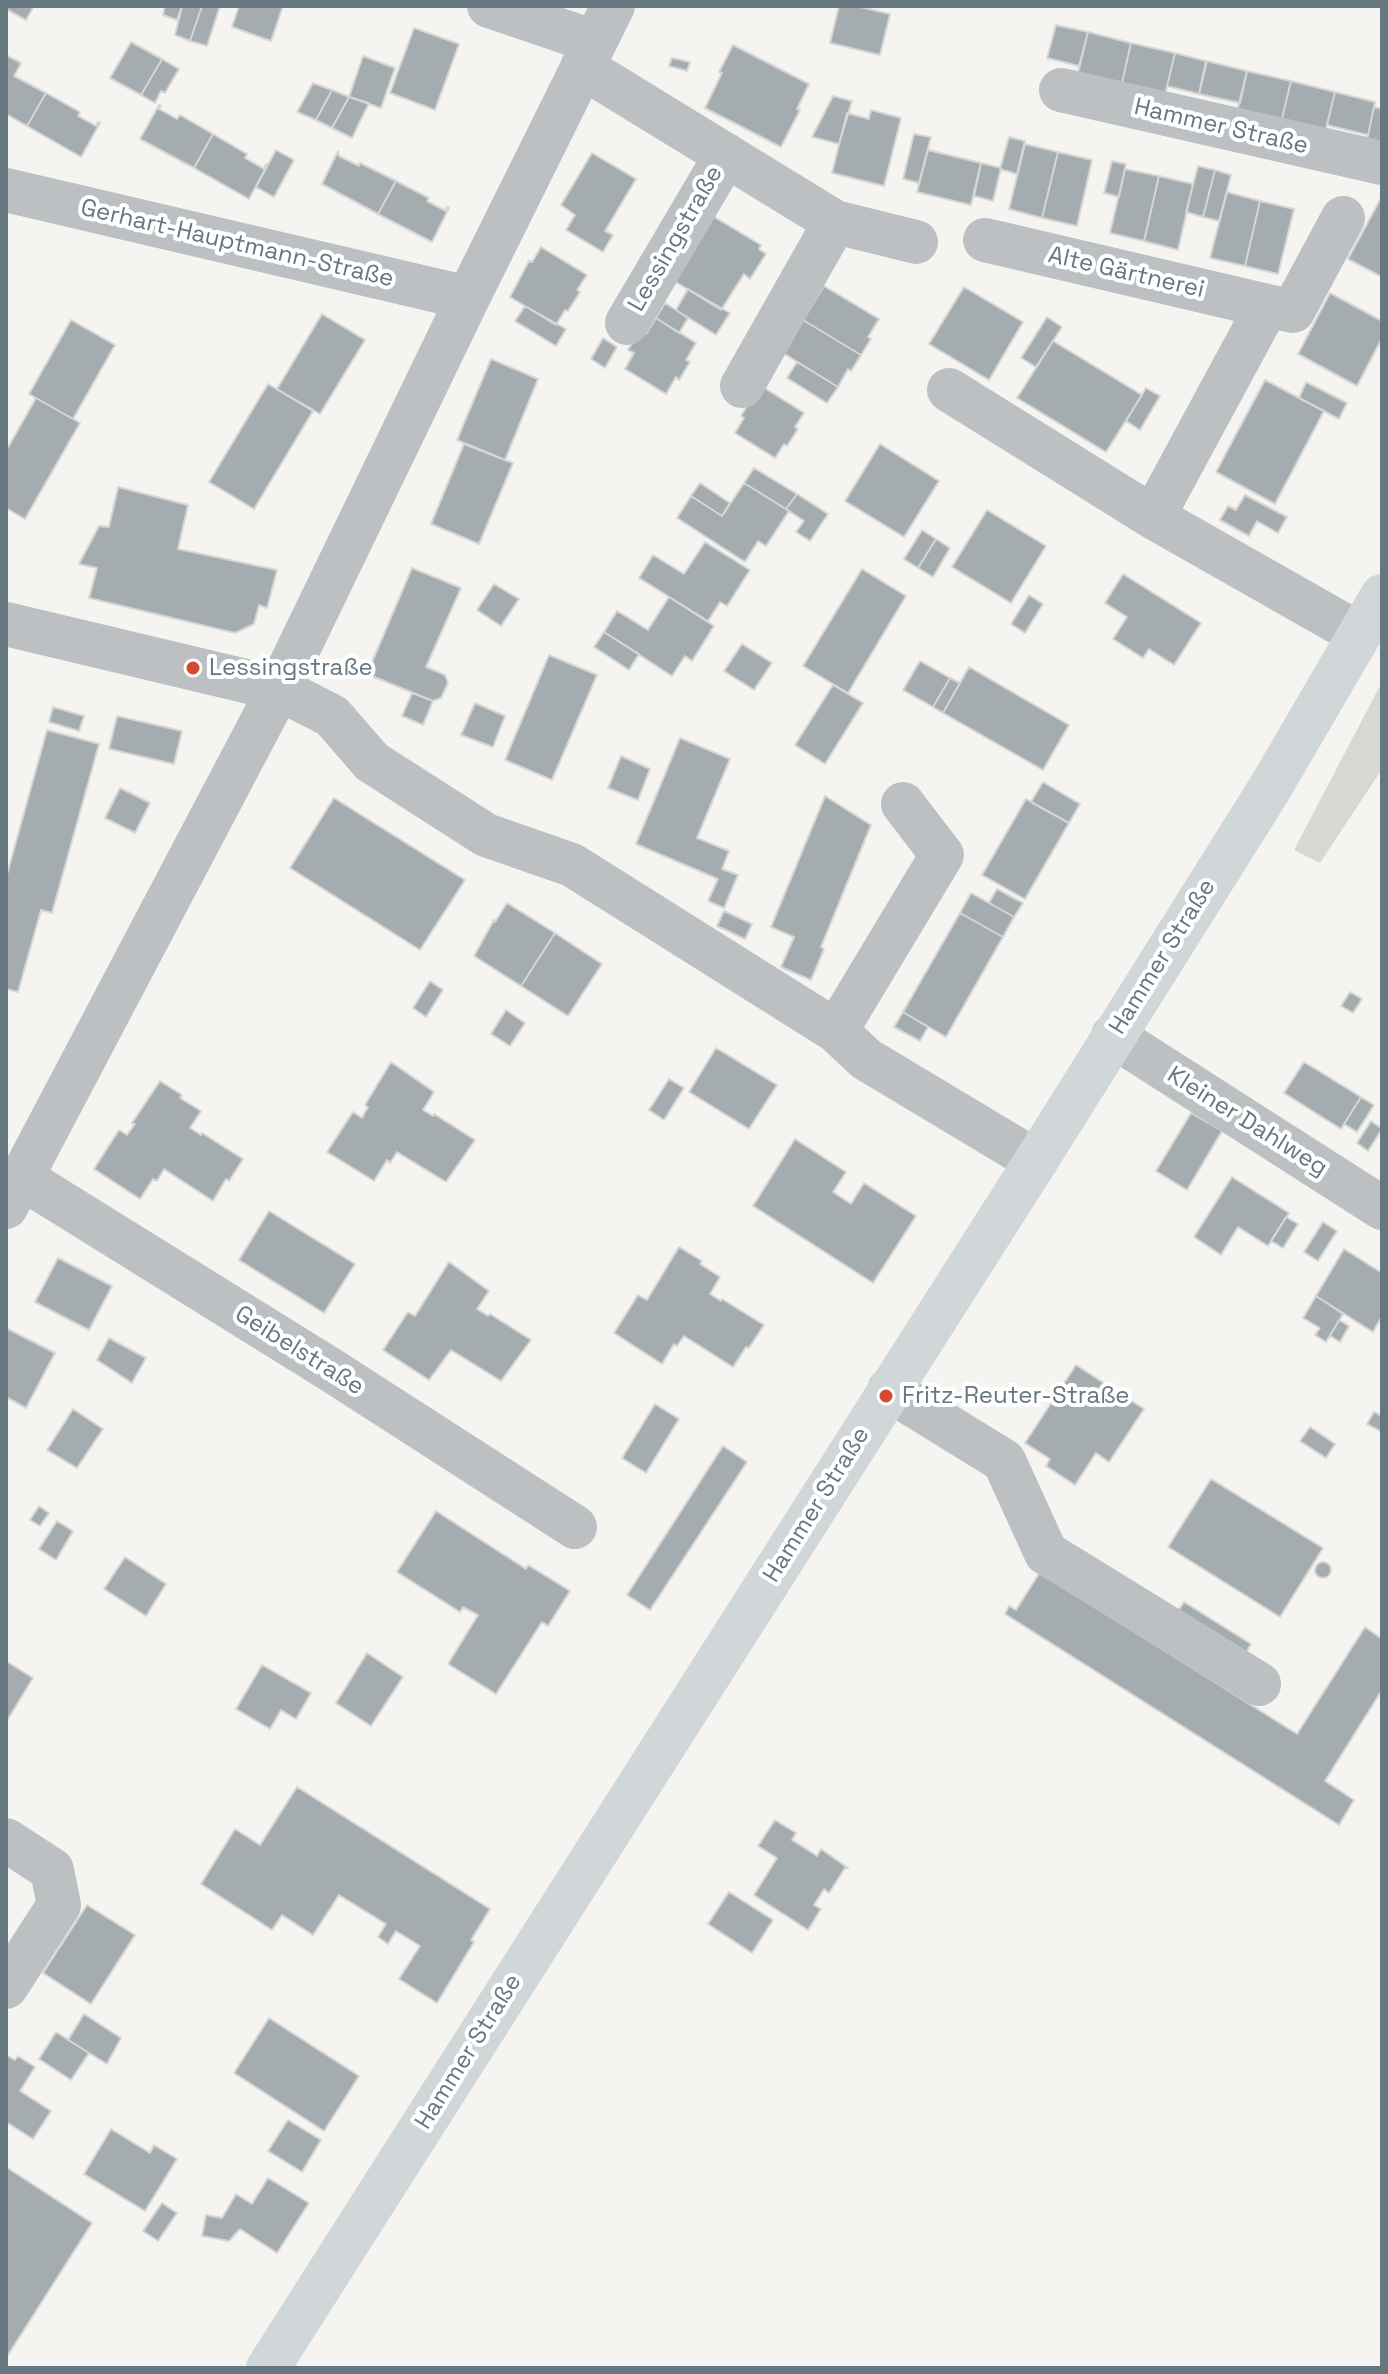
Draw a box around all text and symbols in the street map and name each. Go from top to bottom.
street label: Hammer Straße [1131,93,1311,161]
street label: Lessingstraße [623,161,729,317]
street label: Gerhart-Hauptmann-Straße [78,194,396,294]
street label: Alte Gärtnerei [1045,241,1207,305]
place label: Lessingstraße [209,654,373,682]
marker: Lessingstraße [184,659,202,677]
street label: Hammer Straße [1104,874,1222,1040]
street label: Kleiner Dahlweg [1161,1061,1333,1183]
street label: Geibelstraße [229,1300,369,1402]
place label: Fritz-Reuter-Straße [902,1382,1129,1410]
marker: Fritz-Reuter-Straße [877,1387,895,1405]
street label: Hammer Straße [758,1422,876,1588]
street label: Hammer Straße [410,1969,528,2135]

